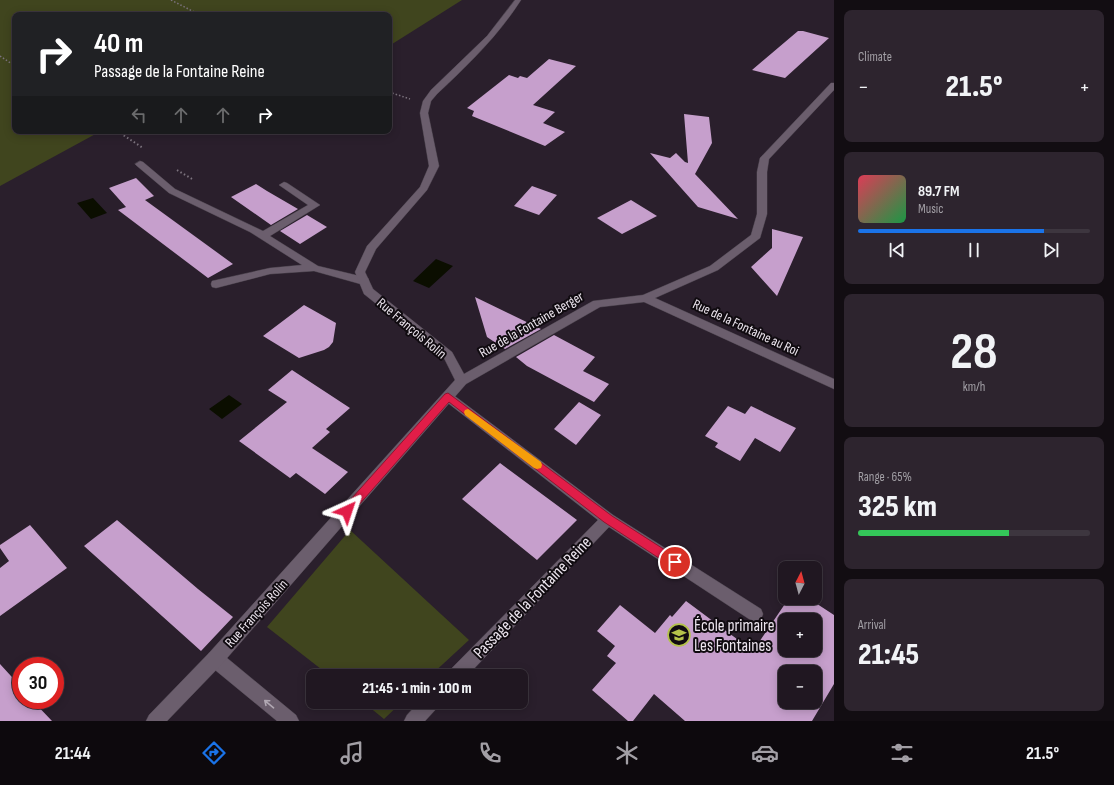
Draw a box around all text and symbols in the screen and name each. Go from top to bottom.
text: 40 m [94,27,143,60]
icon: right [28,28,80,80]
text: Climate [858,49,892,65]
text: Passage de la Fontaine Reine [94,61,265,82]
text: 21.5° [945,69,1003,105]
text: − [858,74,869,101]
text: + [1079,74,1090,101]
icon: left [128,104,150,126]
icon: ahead [170,104,192,126]
icon: ahead [212,104,234,126]
icon: right [254,104,276,126]
text: 89.7 FM [918,182,959,201]
text: Music [918,201,943,217]
icon: previous [886,239,908,261]
icon: pause [963,239,985,261]
icon: next [1040,239,1062,261]
street label: Rue de la Fontaine Berger [476,288,587,361]
street label: Rue François Rolin [373,294,450,362]
street label: Rue de la Fontaine au Roi [690,295,802,360]
text: 28 [950,321,998,384]
text: km/h [963,379,985,395]
text: Range · 65% [858,469,912,485]
text: 325 km [858,489,937,525]
position arrow [326,490,368,532]
street label: Passage de la Fontaine Reine [469,533,596,663]
pin [658,545,692,579]
icon: arrive [664,551,686,573]
north arrow [778,561,822,605]
map controls [778,561,822,709]
street label: Rue François Rolin [221,576,291,651]
button: + [778,613,822,657]
place label: École primaire Les Fontaines [694,616,775,656]
text: Arrival [858,617,886,633]
school or university icon: École primaire Les Fontaines [666,622,692,648]
text: 21:45 [858,637,919,673]
speed limit sign: 30 [12,657,64,709]
button: − [778,665,822,709]
text: 21:45 · 1 min · 100 m [362,679,472,698]
one-way arrow [264,699,274,708]
icon: directions [200,739,228,767]
icon: music [338,739,366,767]
icon: phone [476,739,504,767]
icon: climate [613,739,641,767]
icon: car [751,739,779,767]
icon: filters [888,739,916,767]
text: 21:44 [55,743,91,764]
text: 21.5° [1026,743,1059,764]

